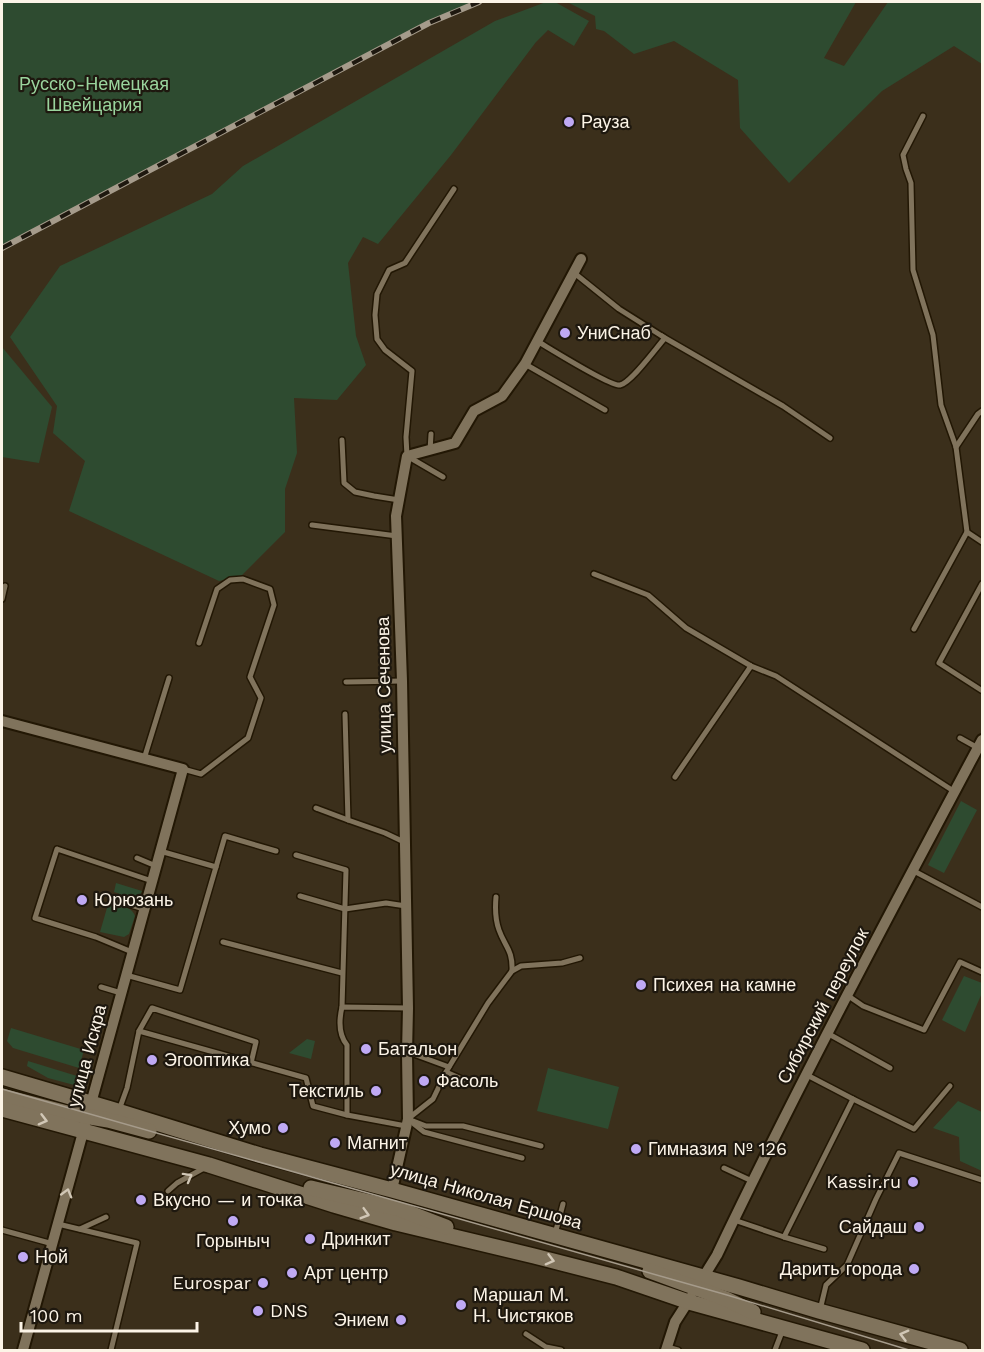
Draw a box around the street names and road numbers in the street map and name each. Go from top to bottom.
street label: улица Сеченова [372,615,395,754]
street label: Сибирский переулок [773,924,873,1087]
street label: улица Искра [63,1001,111,1110]
street label: улица Николая Ершова [388,1158,585,1233]

